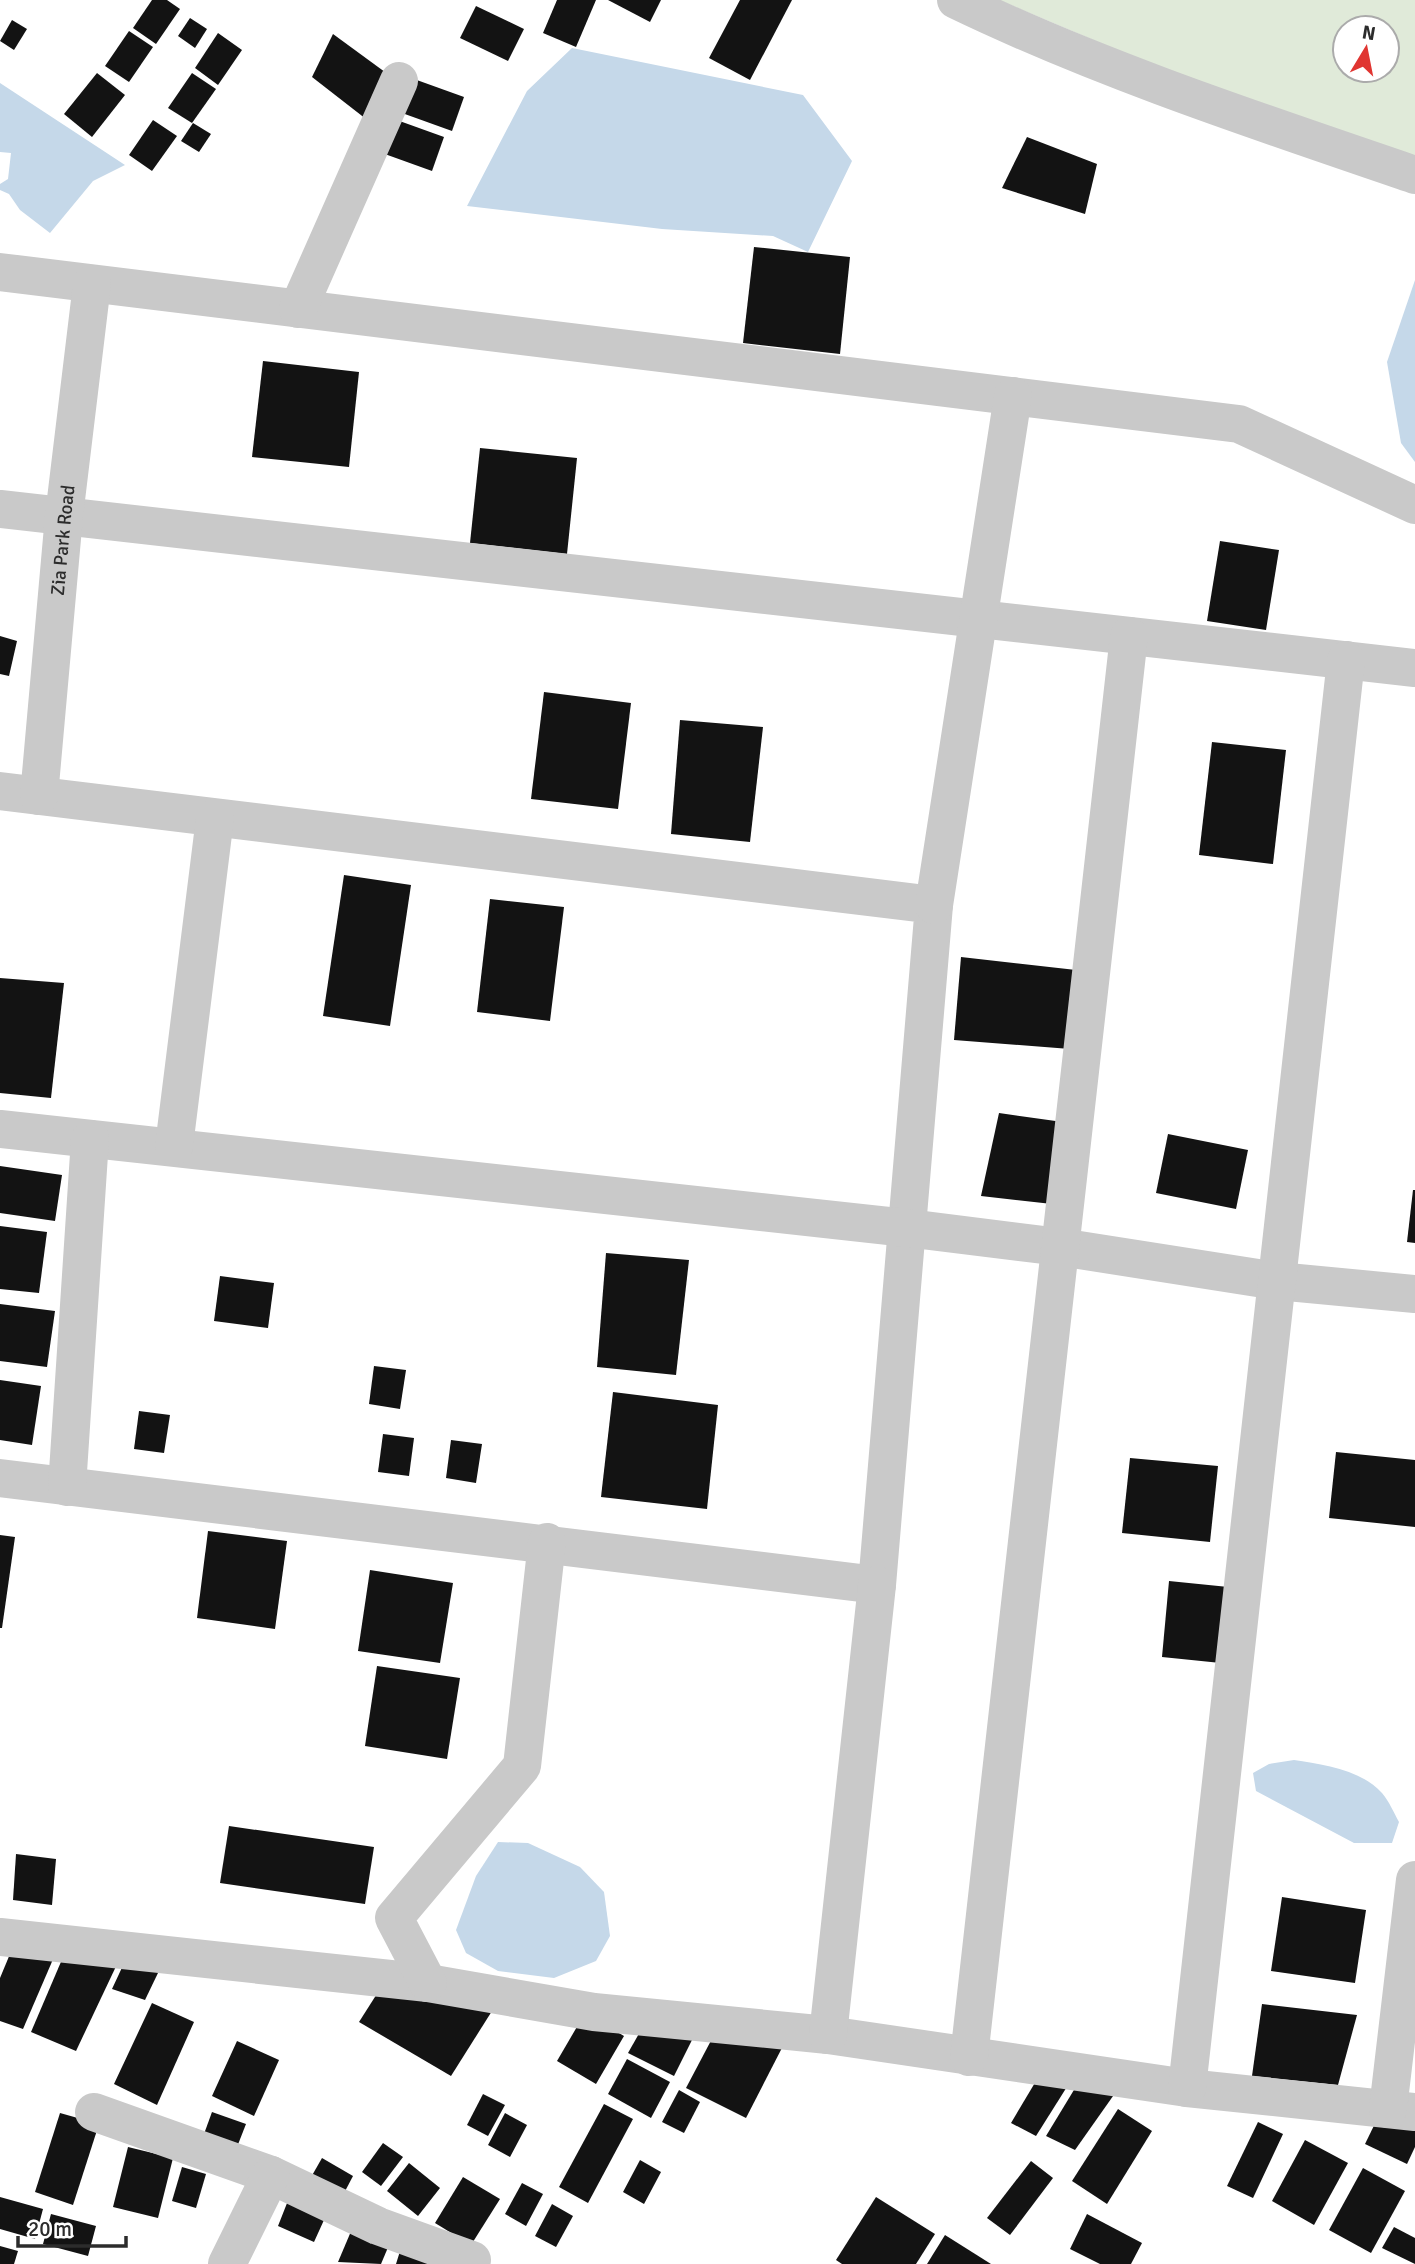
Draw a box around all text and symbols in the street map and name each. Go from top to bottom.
north arrow [1331,14,1401,84]
text: N [1360,20,1377,46]
street label: Zia Park Road [46,483,81,597]
scale bar [18,2204,126,2248]
text: 20 m [28,2216,72,2242]

